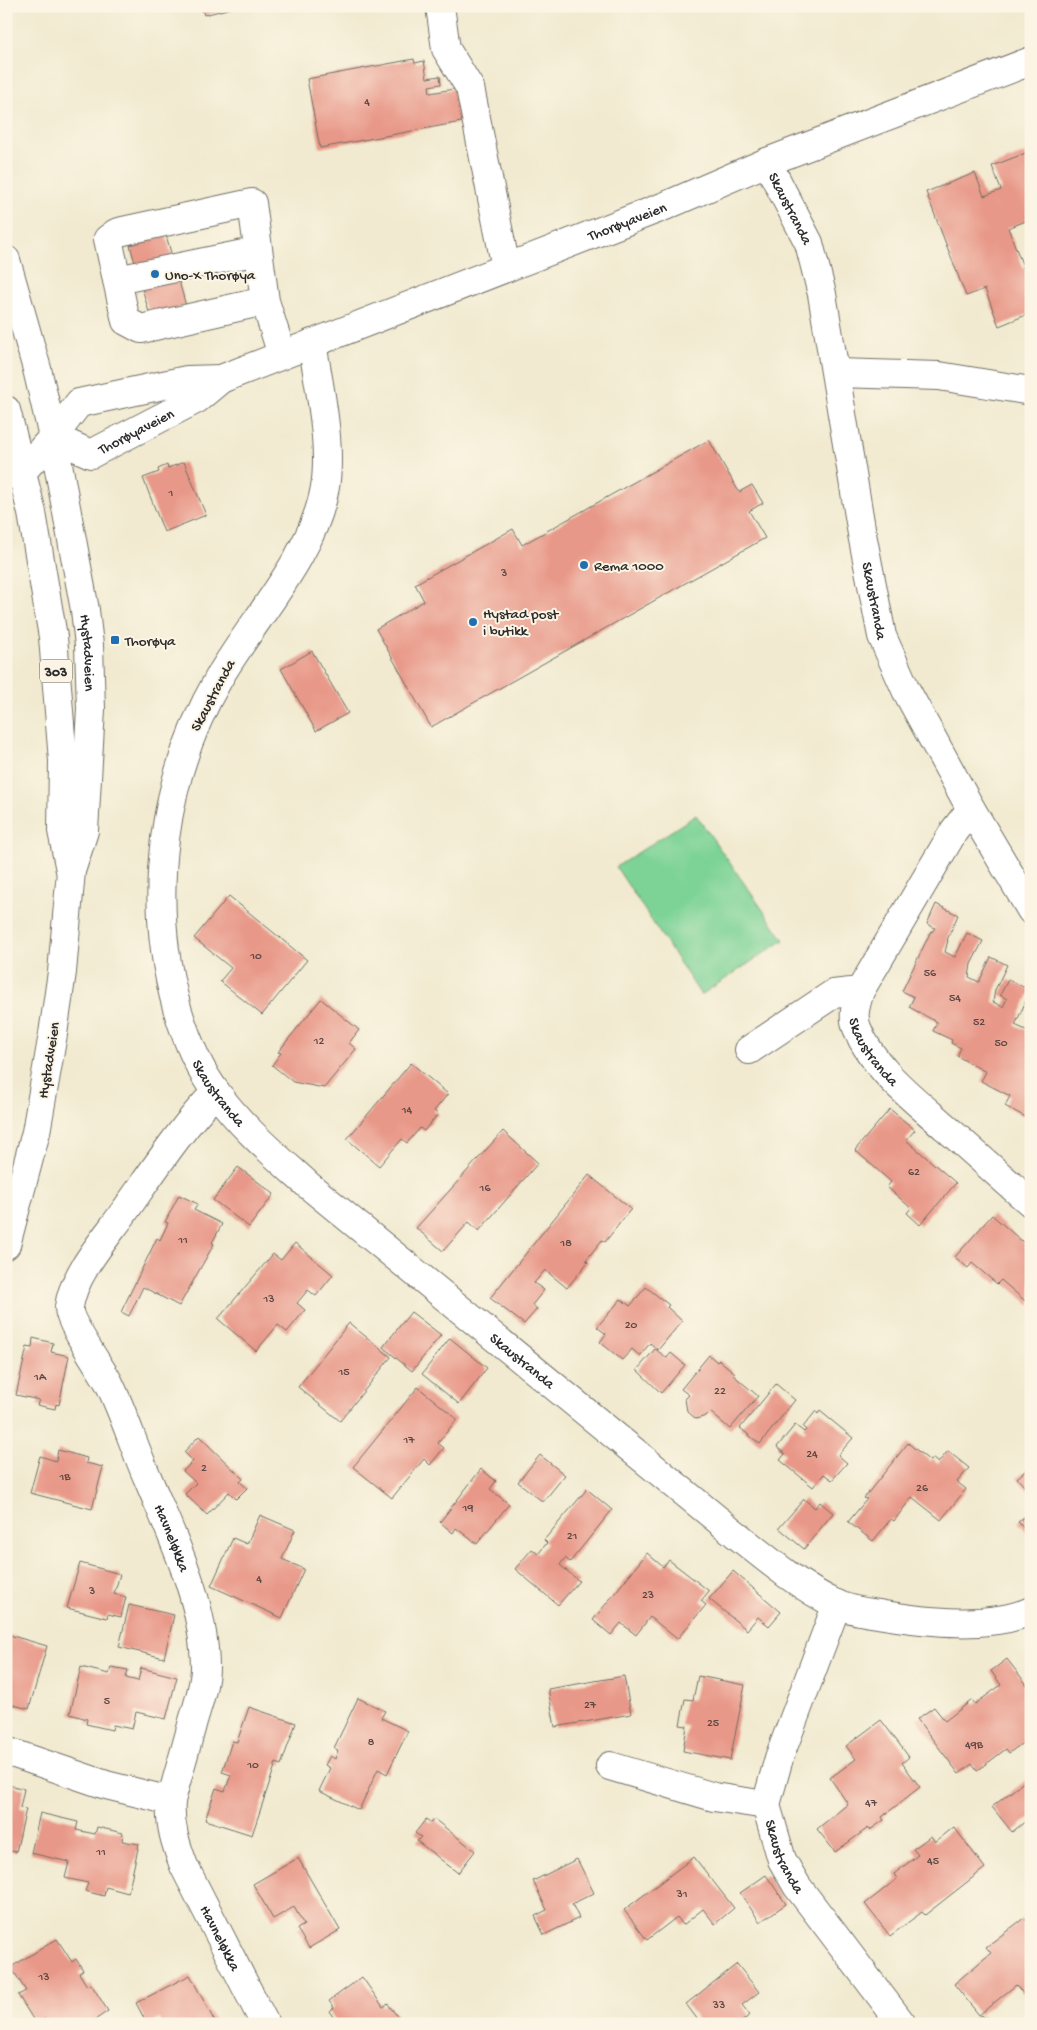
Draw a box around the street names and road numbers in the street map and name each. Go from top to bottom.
street label: Skaustranda [763,170,816,249]
street label: Thorøyaveien [585,199,670,246]
street label: Thorøyaveien [95,405,178,460]
street label: Skaustranda [857,561,890,642]
street label: Hystadveien [75,613,97,692]
street label: Skaustranda [187,656,240,735]
road number: 303 [40,659,72,682]
street label: Skaustranda [844,1017,902,1091]
street label: Hystadveien [35,1021,65,1100]
street label: Skaustranda [187,1057,248,1132]
street label: Skaustranda [485,1330,558,1394]
street label: Havneløkka [149,1502,192,1575]
street label: Skaustranda [760,1818,807,1899]
street label: Havneløkka [195,1903,244,1975]

